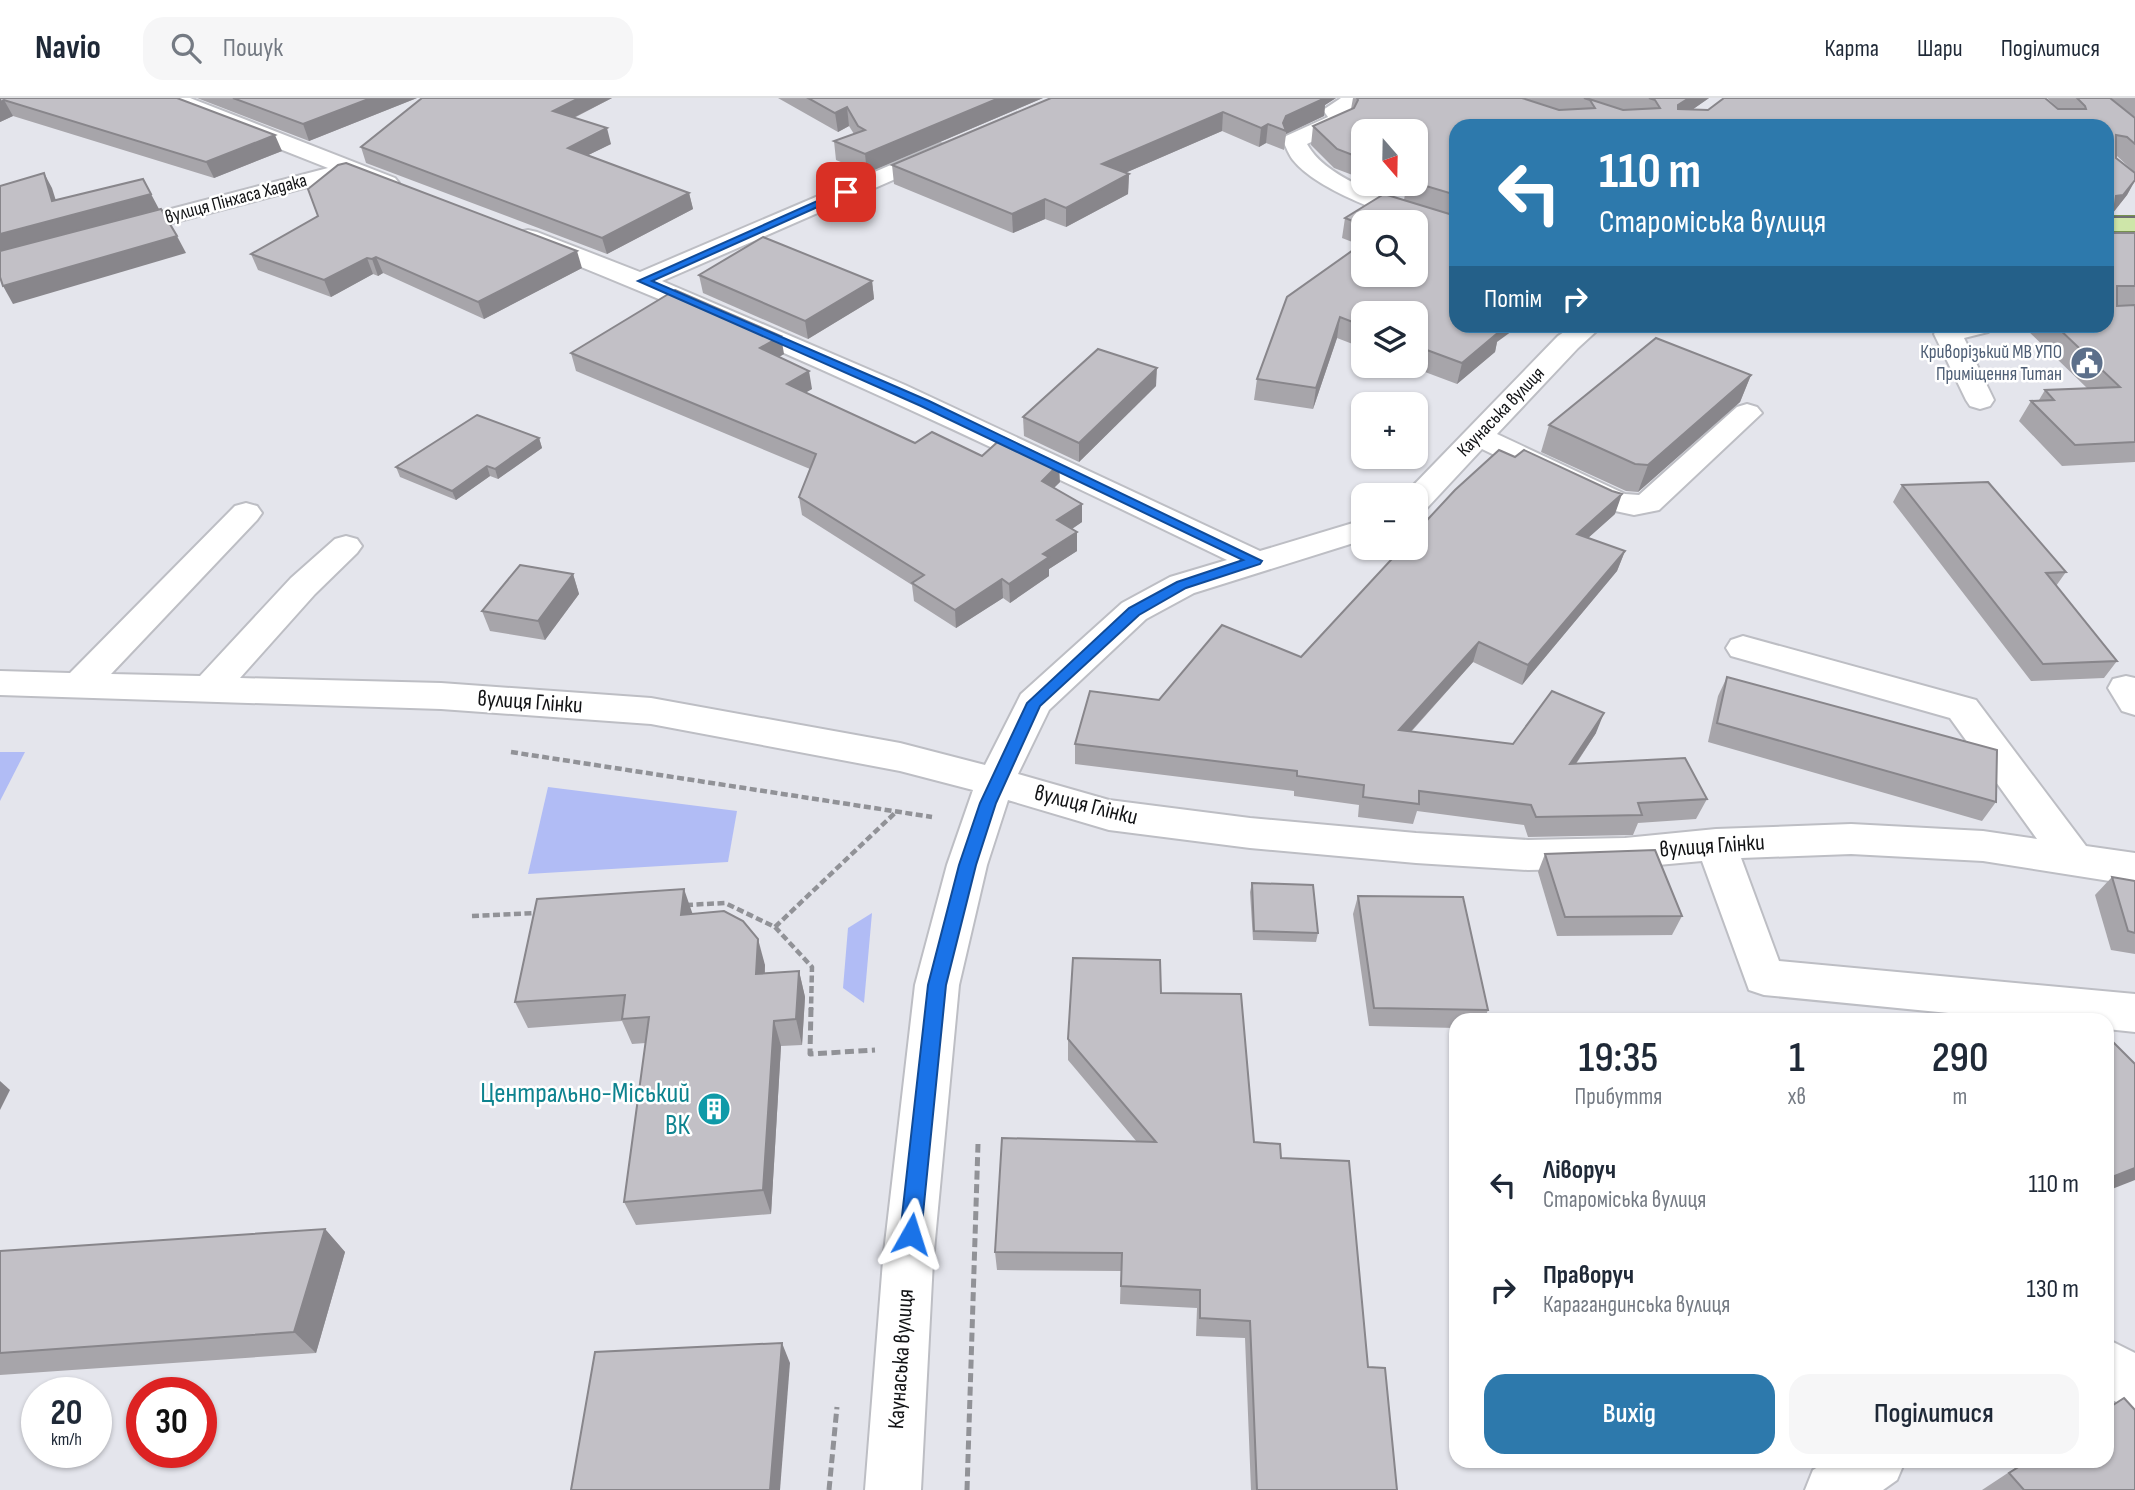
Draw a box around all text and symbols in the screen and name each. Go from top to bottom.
search box [143,17,633,80]
text: Navio [35,28,101,68]
icon: search [167,29,205,67]
text: Пошук [223,33,283,64]
text: Карта [1824,34,1879,63]
text: Шари [1917,34,1963,63]
text: Поділитися [2001,34,2100,63]
north arrow [1351,119,1428,196]
map controls [1351,119,1428,560]
text: 110 m [1599,143,1701,202]
icon: left [1484,147,1575,238]
pin [816,162,876,222]
street label: вулиця Пінхаса Хадака [163,169,309,229]
icon: arrive [827,173,865,211]
text: Староміська вулиця [1599,203,1826,242]
button: search [1351,210,1428,287]
icon: right [1556,280,1594,318]
text: Потім [1484,284,1542,315]
button: layers [1351,301,1428,378]
place label: Криворізький МВ УПО Приміщення Титан [1920,341,2062,386]
public building icon: Криворізький МВ УПО Приміщення Титан [2068,344,2106,382]
street label: Каунаська вулиця [1452,362,1550,462]
button: + [1351,392,1428,469]
button: − [1351,483,1428,560]
street label: вулиця Глінки [476,684,584,720]
street label: вулиця Глінки [1031,779,1141,831]
street label: вулиця Глінки [1658,828,1766,864]
text: 19:35 [1578,1033,1658,1084]
text: 1 [1789,1033,1805,1084]
text: 290 [1932,1033,1988,1084]
place label: Центрально-Міський ВК [480,1077,690,1142]
text: Прибуття [1575,1083,1662,1111]
text: хв [1788,1083,1806,1111]
text: m [1953,1083,1967,1111]
building icon: Центрально-Міський ВК [695,1090,733,1128]
text: Ліворуч [1543,1155,1616,1186]
icon: left [1484,1166,1522,1204]
text: 110 m [2028,1169,2079,1200]
text: Староміська вулиця [1543,1186,1706,1214]
position arrow [874,1197,948,1271]
text: Праворуч [1543,1260,1634,1291]
icon: right [1484,1271,1522,1309]
text: 130 m [2027,1274,2079,1305]
street label: Каунаська вулиця [882,1288,920,1430]
text: Карагандинська вулиця [1543,1291,1730,1319]
button: Вихід [1484,1374,1775,1454]
button: Поділитися [1789,1374,2079,1454]
speed limit sign: 30 [126,1377,217,1468]
text: 20 [51,1392,83,1435]
text: km/h [51,1429,82,1450]

